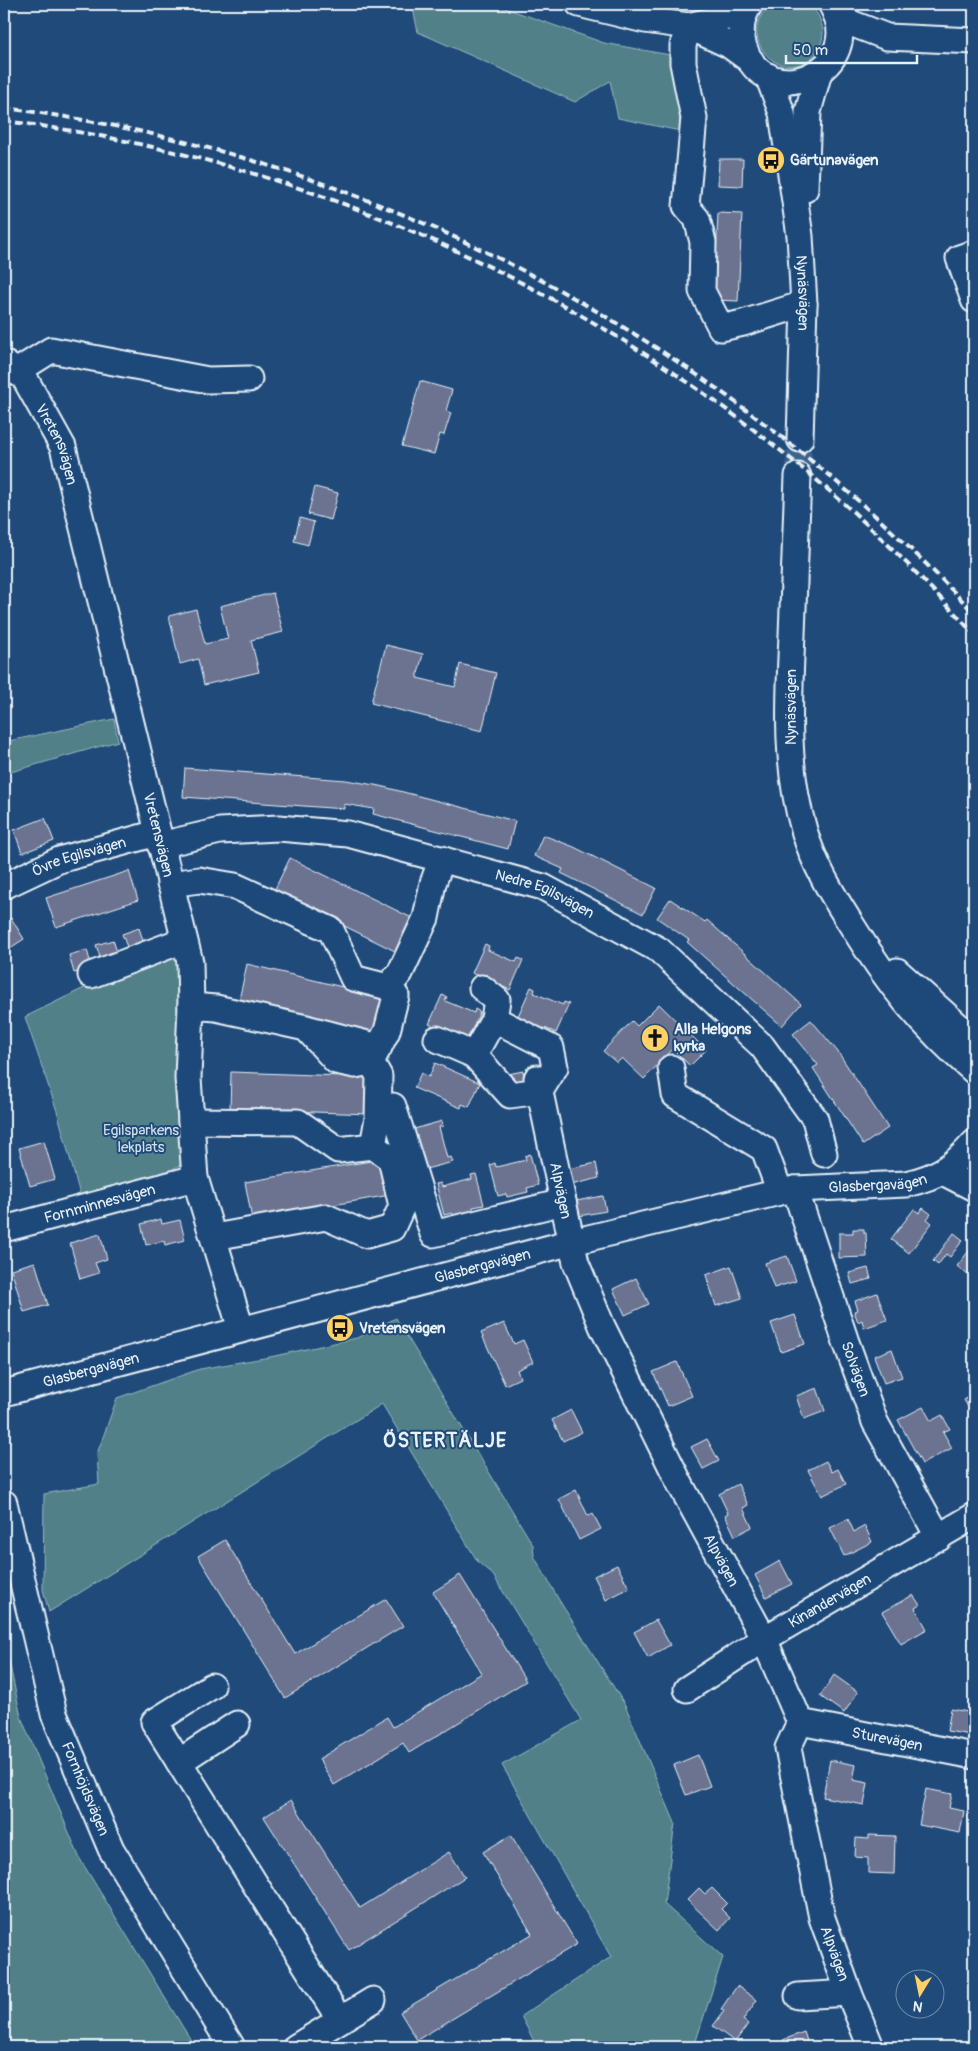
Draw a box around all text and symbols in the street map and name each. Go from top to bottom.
scale bar [786,32,917,64]
text: 50 m [793,41,828,60]
bus stop icon: Gärtunavägen [756,145,786,175]
place label: Gärtunavägen [790,151,879,170]
street label: Nynäsvägen [791,255,813,331]
street label: Vretensvägen [31,401,81,487]
street label: Nynäsvägen [782,669,801,745]
street label: Vretensvägen [139,791,178,879]
street label: Övre Egilsvägen [29,833,128,881]
street label: Nedre Egilsvägen [493,865,597,923]
place label: Alla Helgons kyrka [673,1020,752,1056]
church icon: Alla Helgons kyrka [640,1023,670,1053]
park label: Egilsparkens lekplats [103,1121,179,1157]
street label: Alpvägen [545,1161,575,1221]
street label: Glasbergavägen [828,1170,930,1197]
street label: Fornminnesvägen [42,1180,157,1228]
street label: Glasbergavägen [432,1244,533,1288]
bus stop icon: Vretensvägen [325,1313,355,1343]
place label: Vretensvägen [359,1319,446,1338]
street label: Solvägen [837,1339,874,1399]
street label: Glasbergavägen [41,1348,141,1392]
district label: ÖSTERTÄLJE [383,1428,507,1453]
street label: Alpvägen [699,1531,743,1590]
street label: Kinandervägen [785,1569,875,1632]
street label: Sturevägen [850,1723,924,1756]
street label: Fornhöjdsvägen [57,1739,113,1839]
street label: Alpvägen [816,1923,853,1984]
north arrow [896,1968,946,2018]
text: N [912,1997,924,2016]

